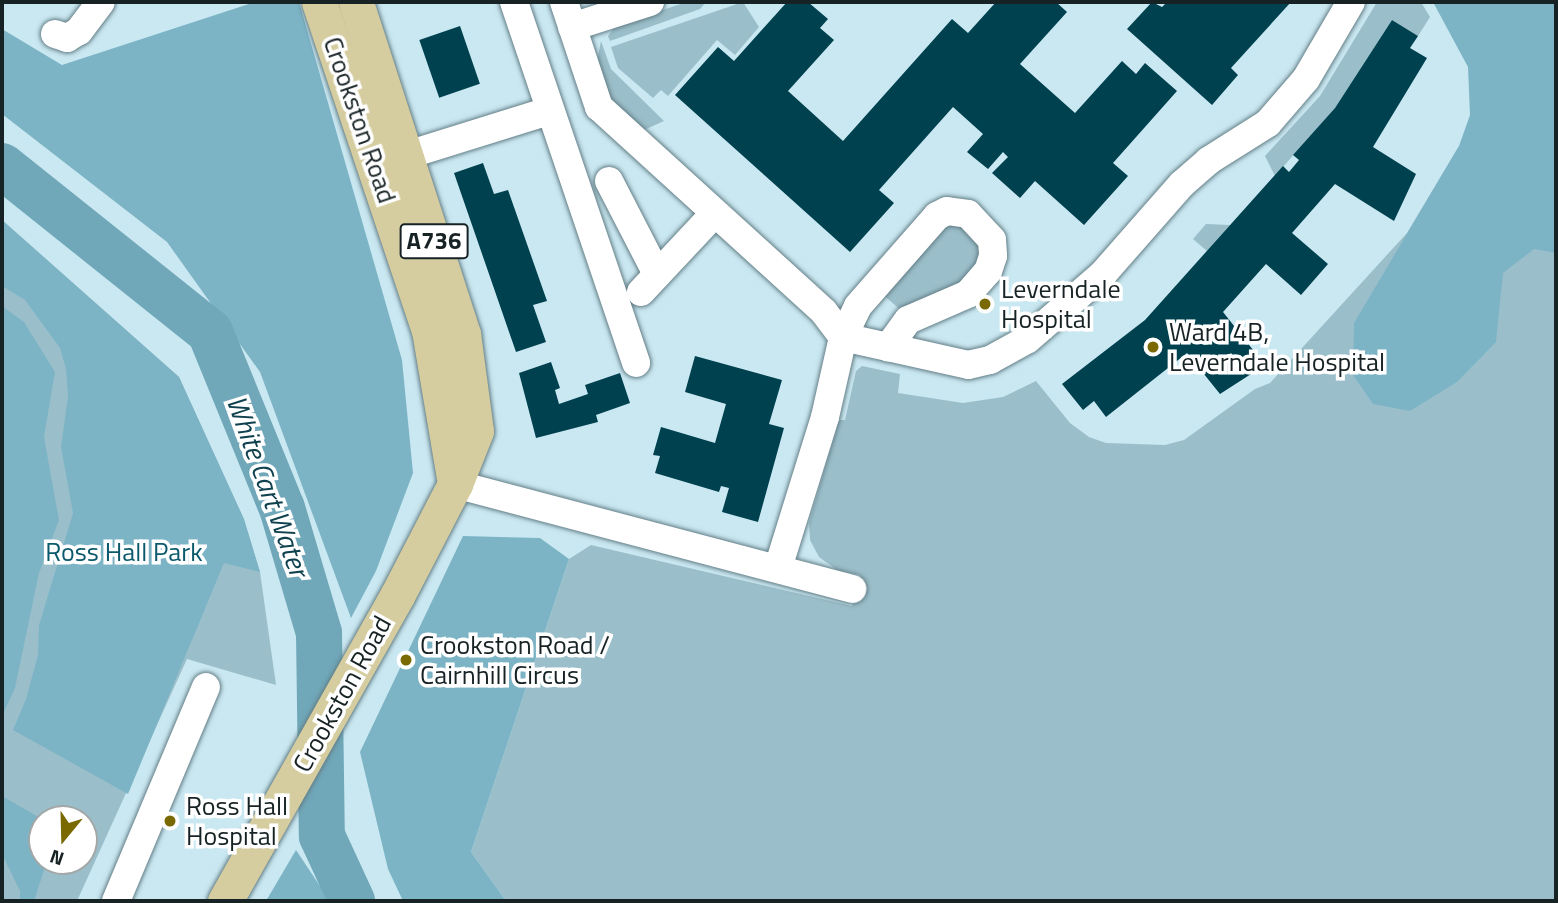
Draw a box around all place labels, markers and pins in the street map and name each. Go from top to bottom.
place label: Leverndale Hospital [1001,273,1121,334]
marker: Leverndale Hospital [975,294,995,314]
place label: Ward 4B, Leverndale Hospital [1169,316,1385,378]
marker: Ward 4B, Leverndale Hospital [1143,337,1163,357]
place label: Crookston Road / Cairnhill Circus [420,629,610,690]
marker: Crookston Road / Cairnhill Circus [398,652,414,668]
place label: Ross Hall Hospital [186,790,288,852]
marker: Ross Hall Hospital [160,811,180,831]

